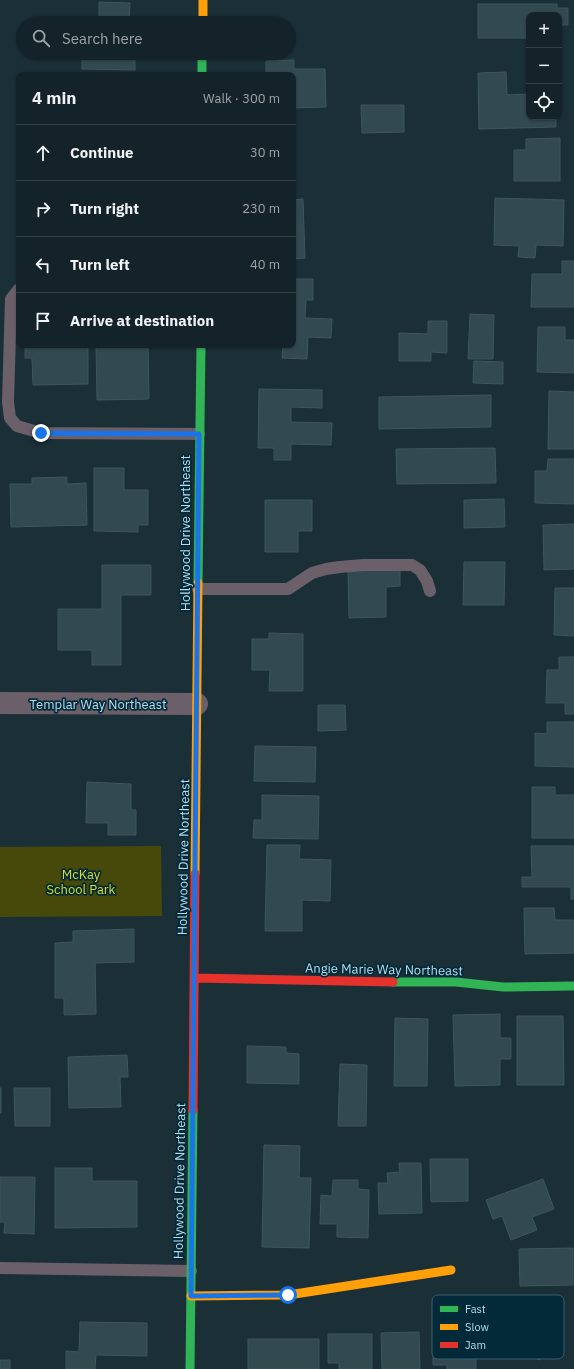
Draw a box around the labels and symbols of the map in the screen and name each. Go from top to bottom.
route end [32,424,50,442]
street label: Hollywood Drive Northeast [177,455,194,611]
street label: Templar Way Northeast [30,696,166,713]
street label: Hollywood Drive Northeast [174,779,193,935]
park label: McKay School Park [47,866,116,898]
street label: Angie Marie Way Northeast [305,960,463,979]
street label: Hollywood Drive Northeast [170,1103,189,1259]
route start [279,1286,297,1304]
legend [432,1295,564,1359]
text: Fast [465,1302,486,1316]
text: Slow [465,1320,489,1334]
text: Jam [465,1338,486,1352]

